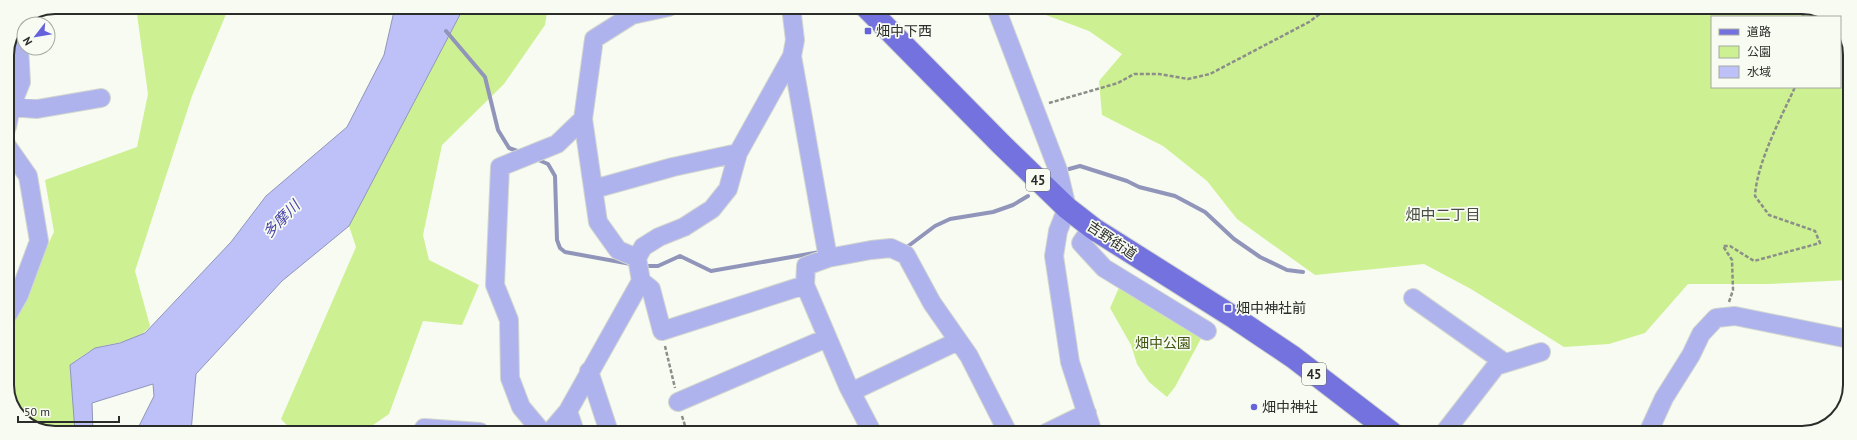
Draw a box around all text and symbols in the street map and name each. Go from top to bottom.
north arrow [16,16,56,56]
legend [1711,16,1841,88]
place label: 畑中下西 [876,22,932,40]
text: 道路 [1747,24,1771,39]
marker: 畑中下西 [863,26,873,36]
text: N [20,34,35,48]
text: 公園 [1747,44,1771,59]
text: 水域 [1747,64,1771,79]
road number: 45 [1026,169,1050,191]
water label: 多摩川 [259,195,305,242]
district label: 畑中二丁目 [1405,205,1481,224]
street label: 吉野街道 [1084,217,1140,263]
place label: 畑中神社前 [1236,299,1306,317]
marker: 畑中神社前 [1223,303,1233,313]
park label: 畑中公園 [1135,334,1191,352]
road number: 45 [1302,363,1326,385]
scale bar [18,398,119,424]
place label: 畑中神社 [1262,398,1318,416]
marker: 畑中神社 [1249,402,1259,412]
text: 50 m [24,404,50,419]

